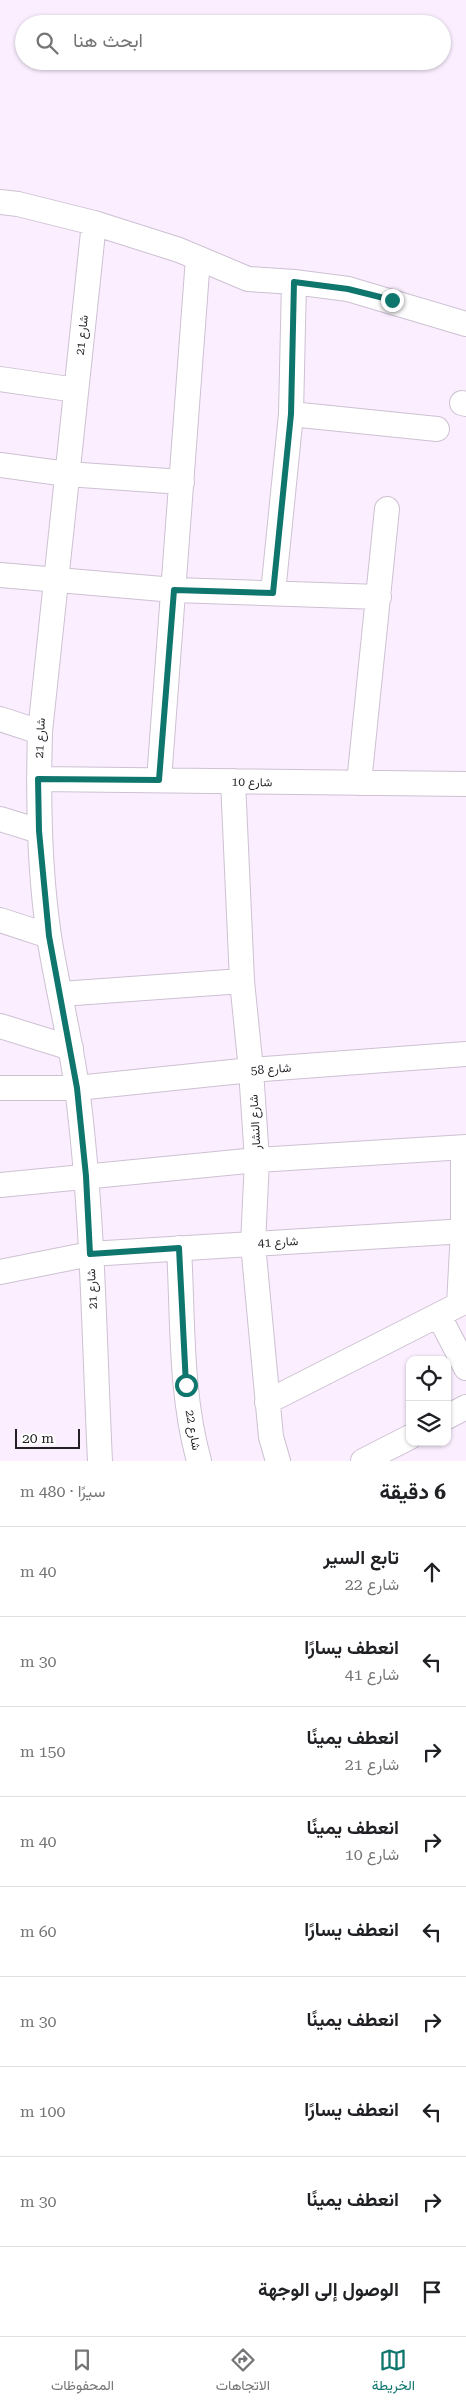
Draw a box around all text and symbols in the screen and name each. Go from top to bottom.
search box [15,15,451,70]
icon: search [33,29,61,57]
text: ابحث هنا [73,29,143,52]
route end [381,289,404,312]
street label: شارع 21 [73,314,93,356]
street label: شارع 21 [32,717,50,759]
street label: شارع 10 [232,775,272,791]
street label: شارع 58 [250,1061,292,1079]
street label: شارع النشار [247,1094,265,1151]
street label: شارع 41 [257,1234,299,1252]
street label: شارع 21 [84,1268,102,1310]
map controls [406,1356,451,1446]
button: locate [406,1356,451,1401]
route start [175,1374,198,1397]
button: layers [406,1401,451,1446]
street label: شارع 22 [181,1409,203,1452]
scale bar [15,1426,80,1449]
text: 20 m [22,1430,54,1446]
text: 6 دقيقة [379,1480,446,1504]
text: سيرًا · 480 m [20,1482,105,1501]
text: تابع السير [323,1546,399,1569]
icon: ahead [418,1558,446,1586]
text: 40 m [20,1562,57,1581]
text: شارع 22 [345,1575,399,1594]
text: انعطف يسارًا [304,1636,399,1659]
icon: left [418,1648,446,1676]
text: 30 m [20,1652,57,1671]
text: شارع 41 [345,1665,399,1684]
text: انعطف يمينًا [307,1726,399,1749]
icon: right [418,1738,446,1766]
text: 150 m [20,1742,66,1761]
text: شارع 21 [345,1755,399,1774]
text: انعطف يمينًا [307,1816,399,1839]
icon: right [418,1828,446,1856]
text: 40 m [20,1832,57,1851]
text: شارع 10 [345,1845,399,1864]
text: انعطف يسارًا [304,1918,399,1941]
icon: left [418,1918,446,1946]
text: 60 m [20,1922,57,1941]
text: انعطف يمينًا [307,2008,399,2031]
icon: right [418,2008,446,2036]
text: 30 m [20,2012,57,2031]
text: انعطف يسارًا [304,2098,399,2121]
icon: left [418,2098,446,2126]
text: 100 m [20,2102,66,2121]
text: انعطف يمينًا [307,2188,399,2211]
icon: right [418,2188,446,2216]
text: 30 m [20,2192,57,2211]
text: الوصول إلى الوجهة [258,2278,399,2301]
icon: arrive [418,2278,446,2306]
tab: المحفوظات [51,2346,114,2398]
tab: الاتجاهات [216,2346,270,2398]
tab: الخريطة [372,2346,415,2398]

